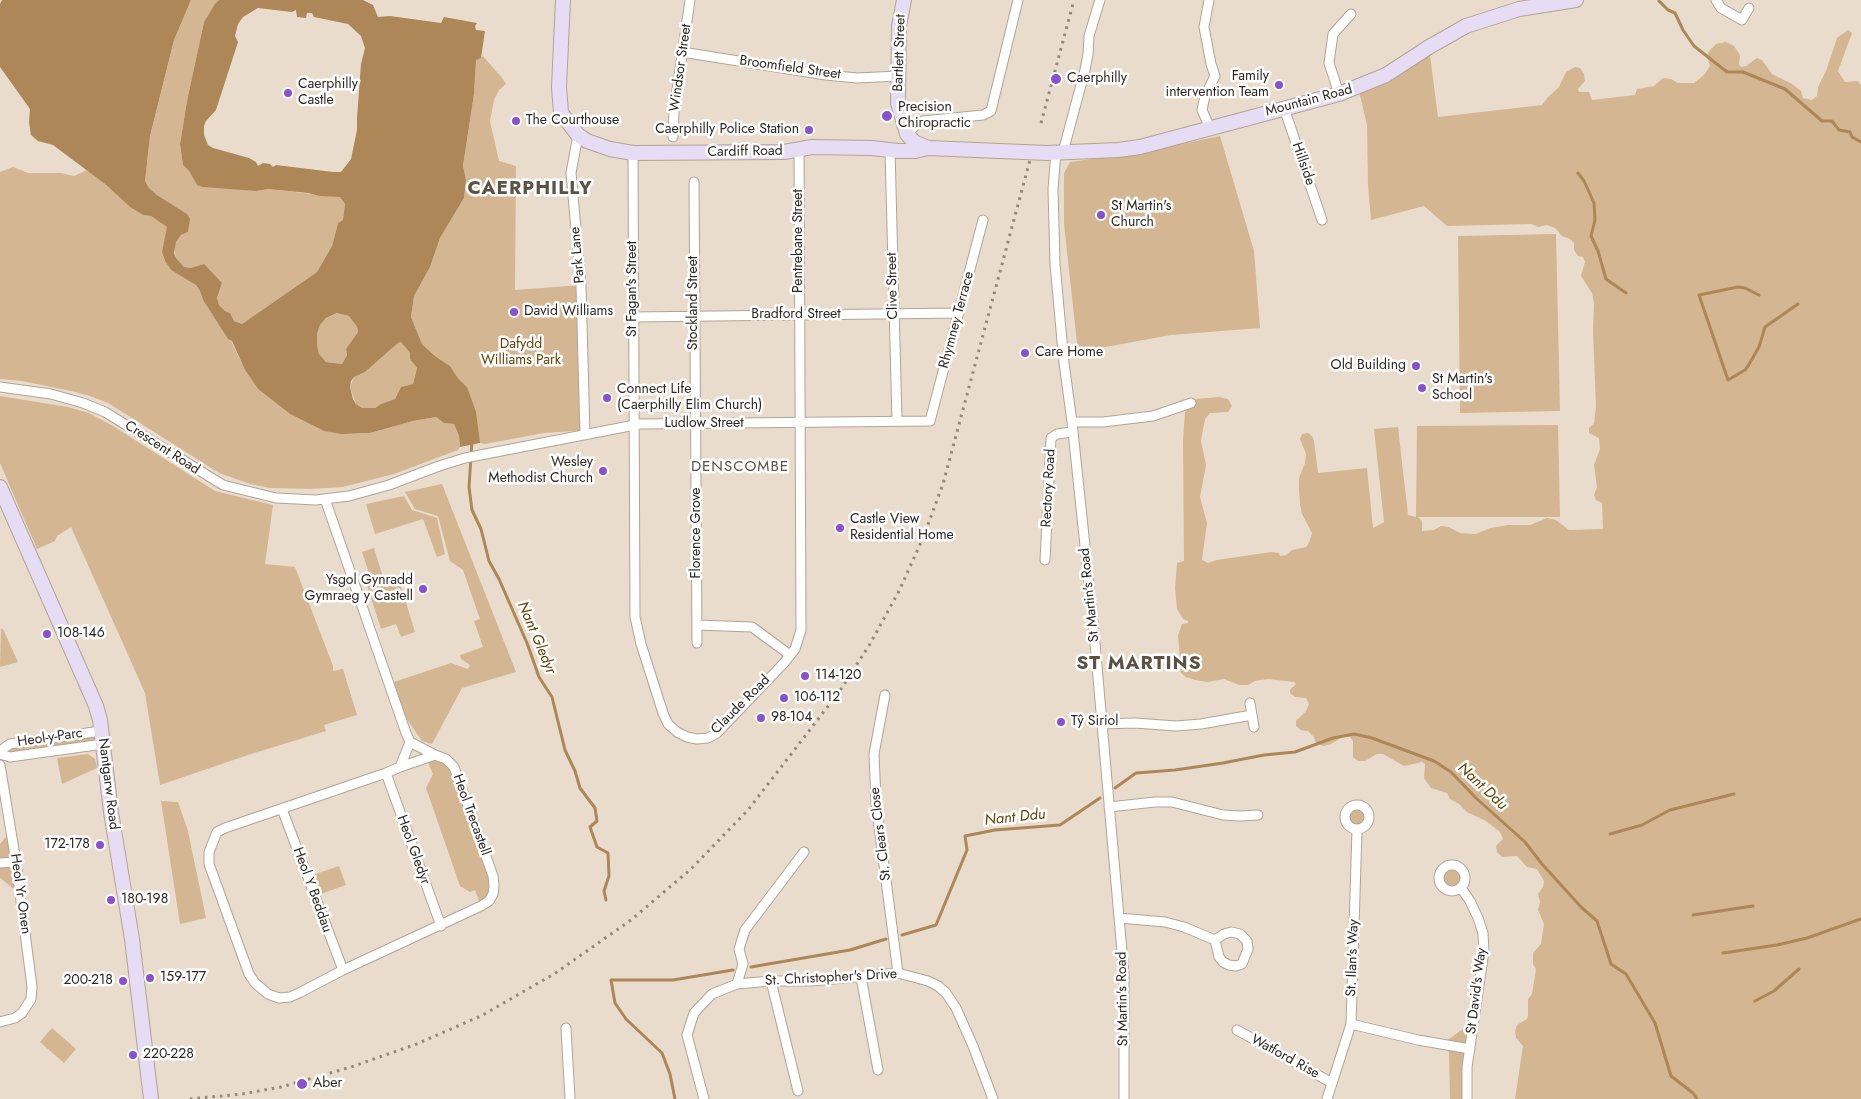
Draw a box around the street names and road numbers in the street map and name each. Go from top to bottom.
street label: Bartlett Street [890,14,910,92]
street label: Windsor Street [667,23,695,113]
street label: Broomfield Street [738,53,842,83]
street label: Mountain Road [1264,81,1354,121]
street label: Hillside [1288,140,1318,188]
street label: Cardiff Road [707,143,783,161]
street label: Pentrebane Street [791,189,807,293]
street label: Park Lane [567,226,589,284]
street label: St Fagan's Street [625,241,641,337]
street label: Clive Street [884,252,902,320]
street label: Stockland Street [686,256,702,350]
street label: Rhymney Terrace [936,270,978,370]
street label: Bradford Street [751,307,841,323]
street label: Ludlow Street [664,416,744,432]
street label: Crescent Road [121,418,203,478]
street label: Rectory Road [1039,448,1059,528]
street label: Florence Grove [689,487,705,579]
street label: St Martin's Road [1077,547,1103,643]
street label: Claude Road [708,672,774,738]
street label: Heol-y-Parc [16,725,84,751]
street label: Nantgarw Road [94,737,122,831]
street label: Heol Trecastell [448,772,494,858]
street label: St. Clears Close [867,786,895,882]
street label: Heol Gledyr [393,813,433,887]
street label: Heol Y Beddau [289,845,335,935]
street label: Heol Yr Onen [6,853,34,935]
street label: St. Ilan's Way [1343,919,1363,997]
street label: St David's Way [1463,947,1491,1035]
street label: St Martin's Road [1114,952,1132,1046]
street label: St. Christopher's Drive [764,966,898,990]
street label: Watford Rise [1248,1031,1322,1083]

